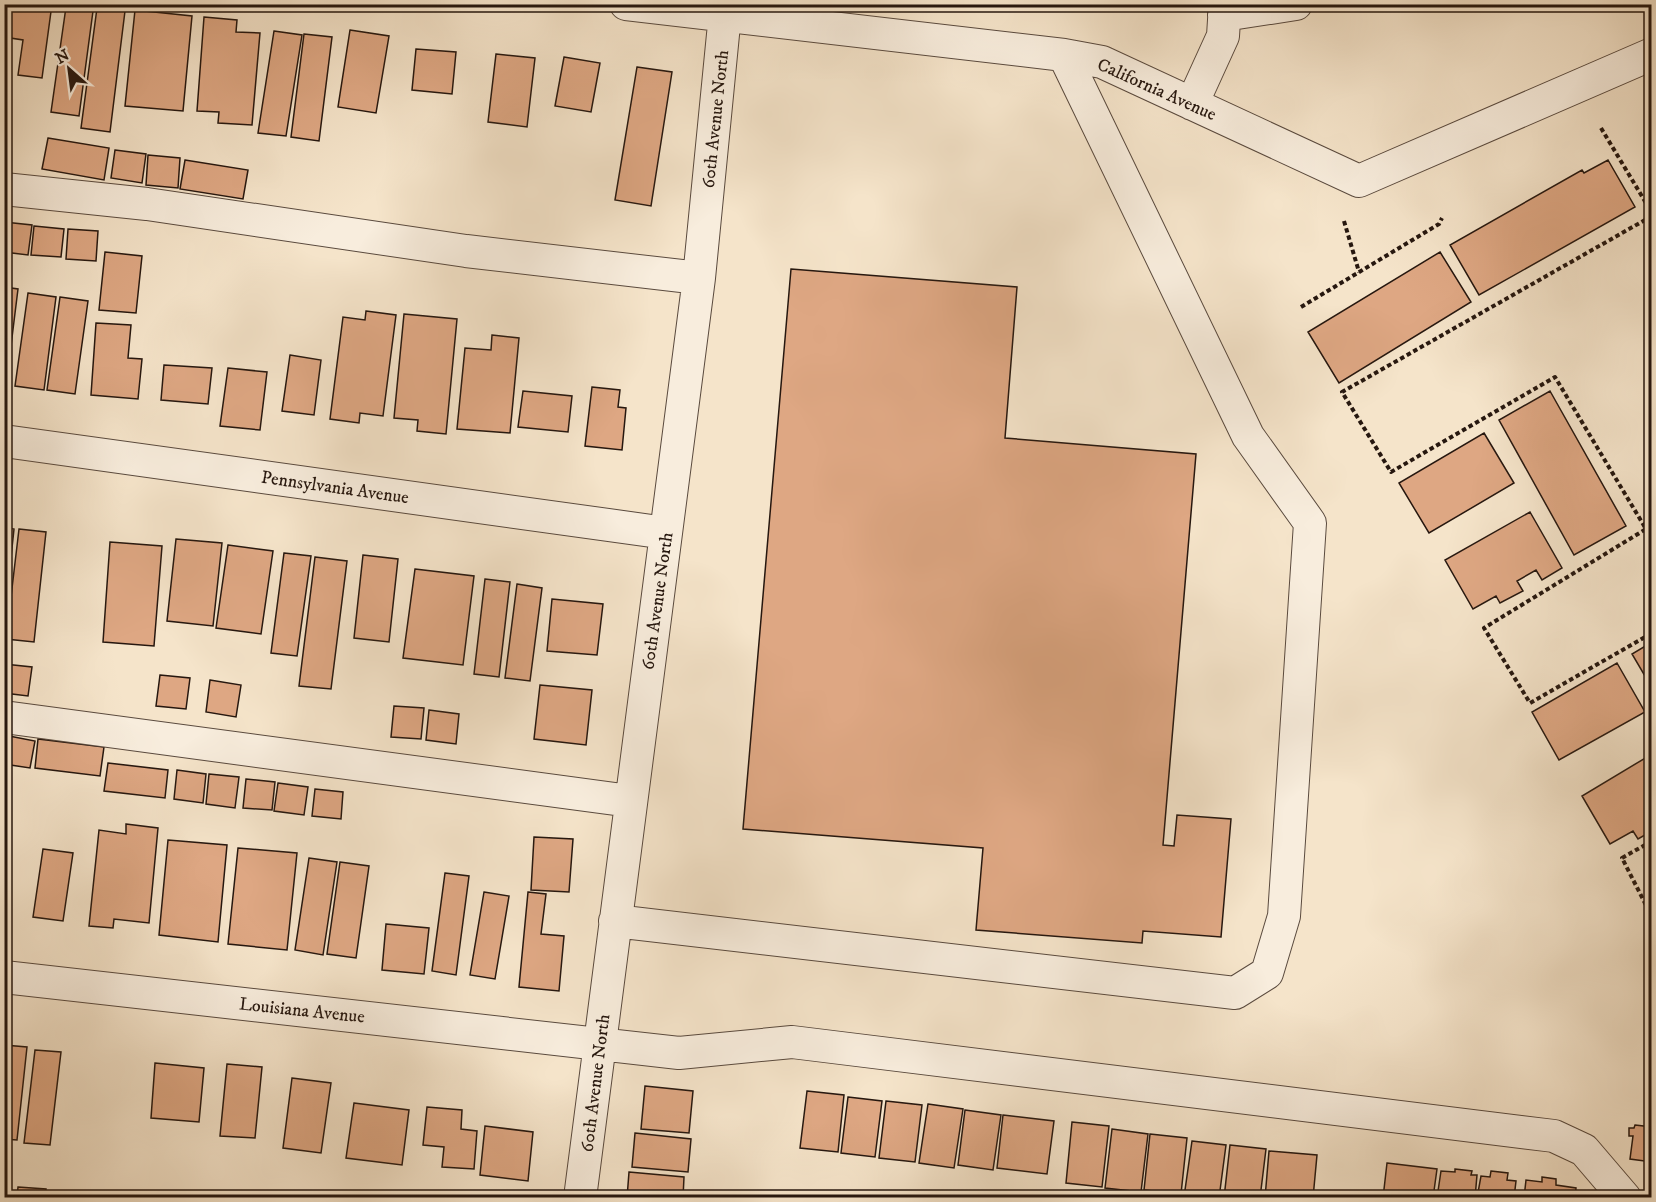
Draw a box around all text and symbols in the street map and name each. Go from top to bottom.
north arrow [39,39,99,99]
text: N [52,45,73,69]
street label: 60th Avenue North [698,48,734,189]
street label: California Avenue [1094,54,1220,126]
street label: Pennsylvania Avenue [260,467,410,509]
street label: 60th Avenue North [637,530,679,671]
street label: Louisiana Avenue [238,993,366,1029]
street label: 60th Avenue North [577,1012,615,1153]

